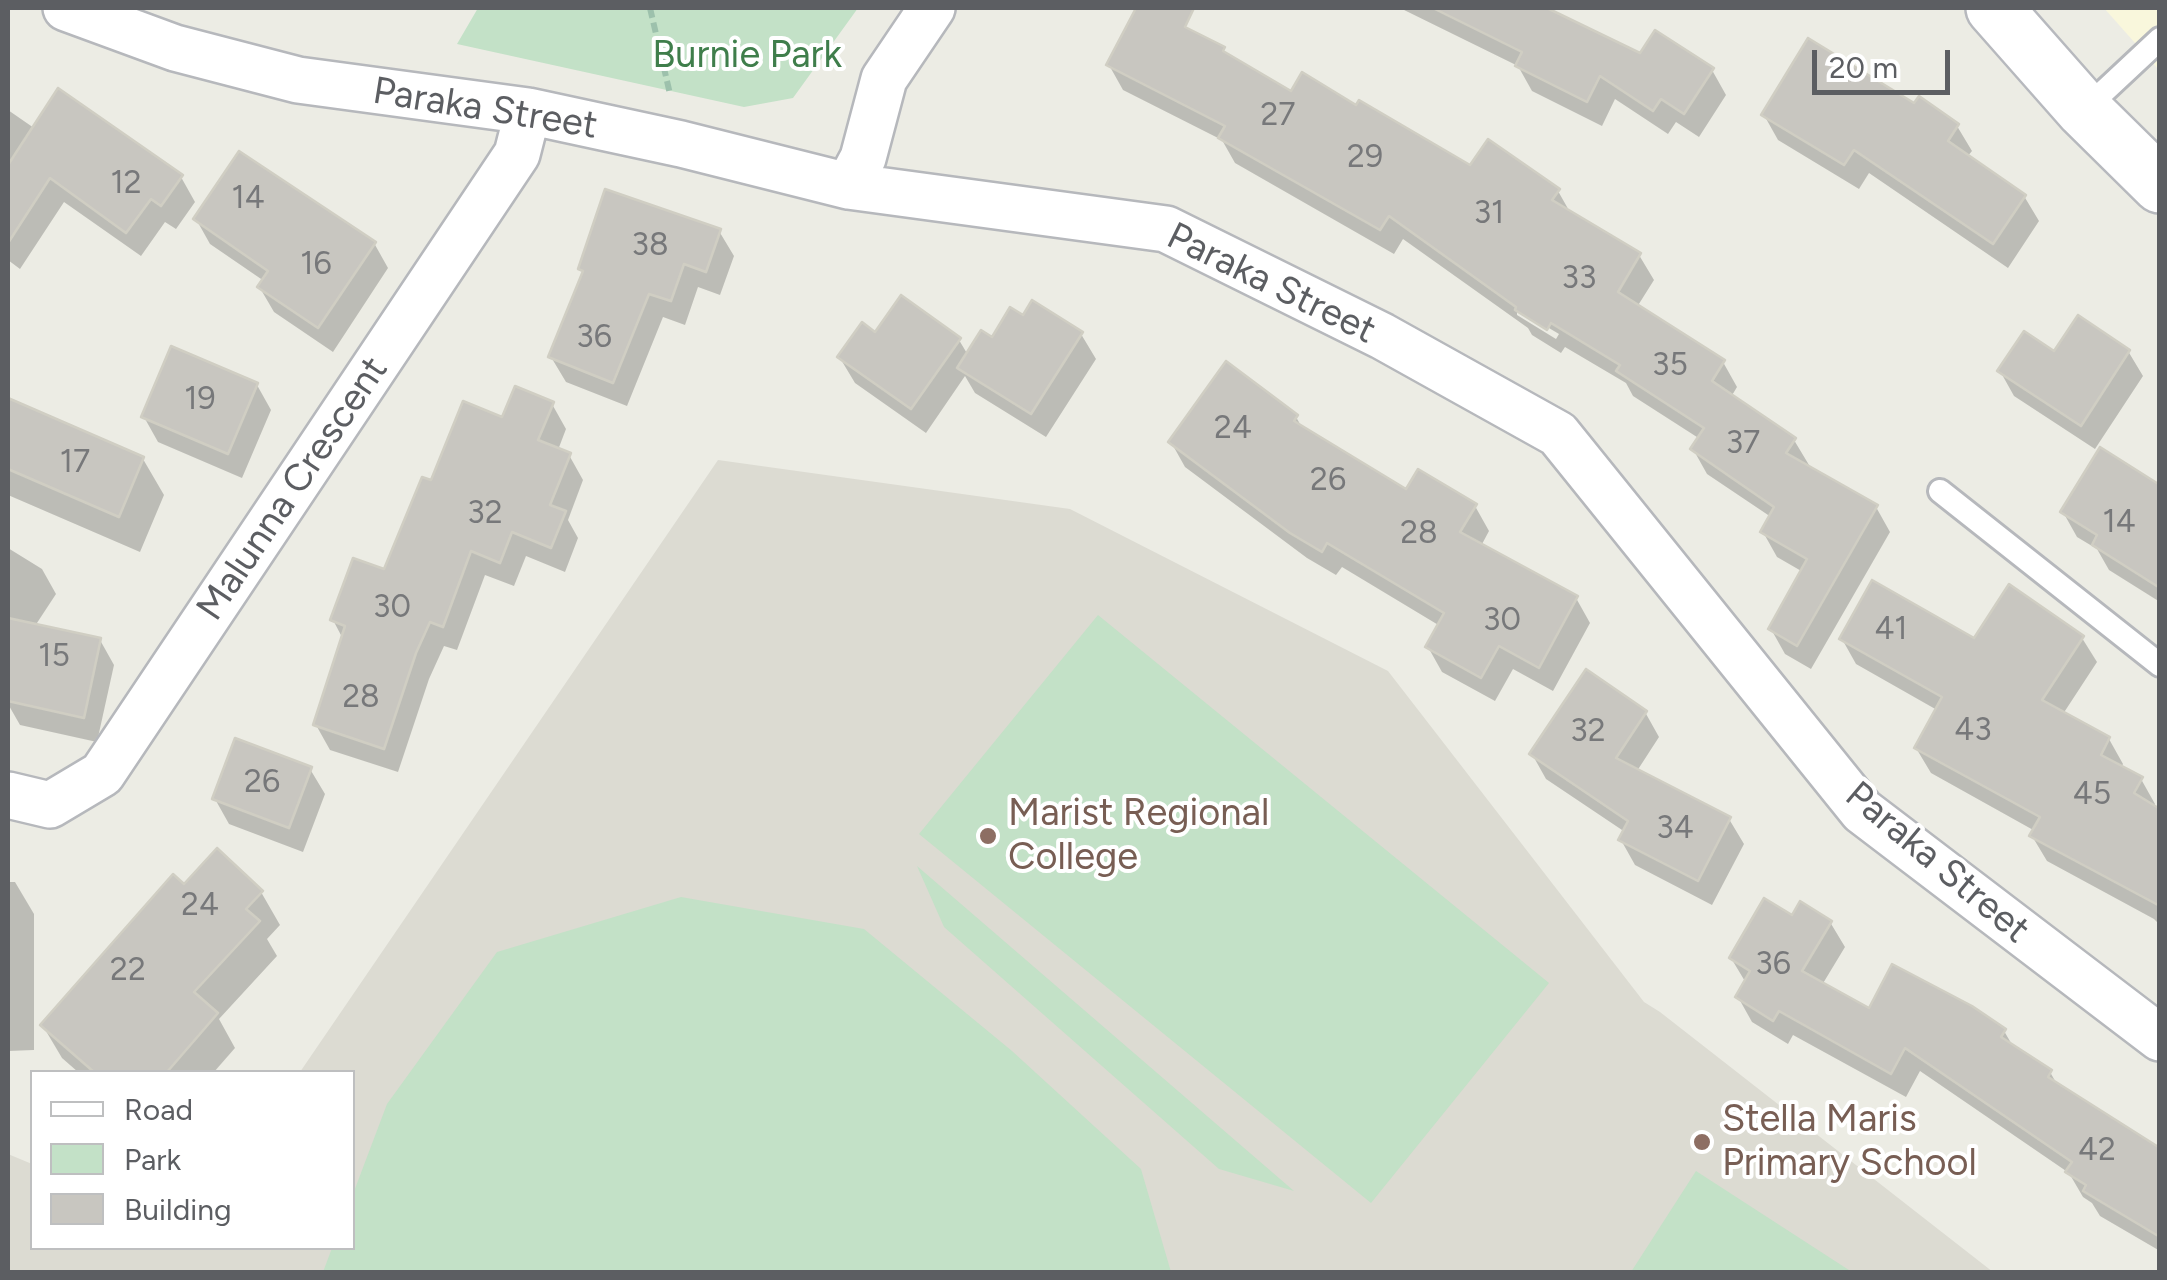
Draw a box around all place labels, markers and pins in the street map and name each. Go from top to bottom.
place label: Marist Regional College [1008,791,1269,881]
marker: Marist Regional College [977,825,999,847]
place label: Stella Maris Primary School [1722,1097,1977,1186]
marker: Stella Maris Primary School [1691,1131,1713,1153]

